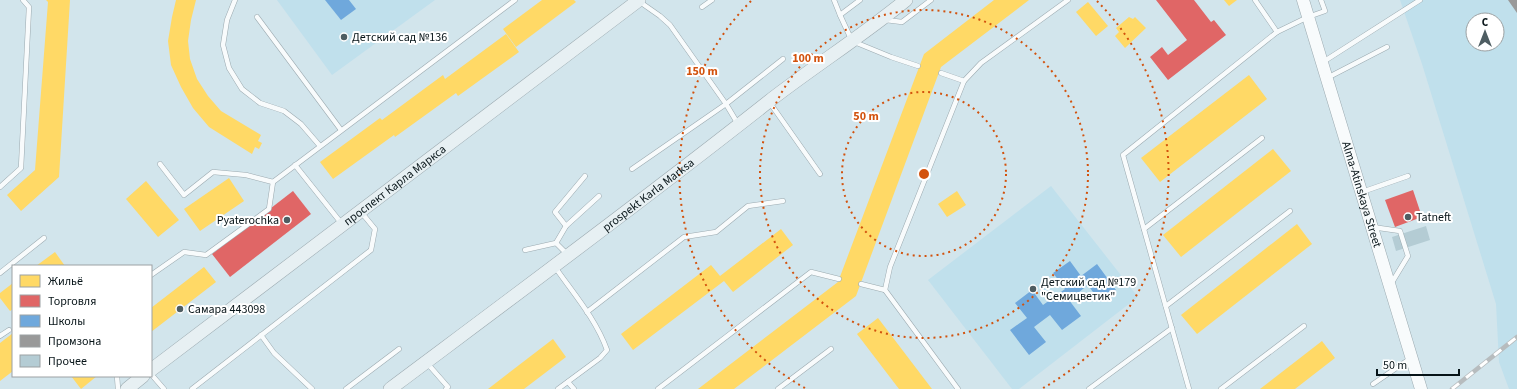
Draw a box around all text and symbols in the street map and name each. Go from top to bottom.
north arrow [1465,12,1505,52]
text: С [1482,15,1489,30]
place label: Детский сад №136 [352,29,447,46]
marker: Детский сад №136 [339,32,349,42]
text: 100 m [792,50,824,67]
text: 150 m [686,63,718,80]
text: 50 m [853,108,879,125]
street label: Alma-Atinskaya Street [1338,139,1386,249]
street label: проспект Карла Маркса [340,141,450,230]
street label: prospekt Karla Marksa [599,154,698,236]
centre of rings [917,167,931,181]
place label: Tatneft [1416,209,1451,226]
place label: Pyaterochka [217,212,279,229]
marker: Tatneft [1403,212,1413,222]
marker: Pyaterochka [282,215,292,225]
legend [12,265,152,377]
text: Жильё [48,273,83,290]
place label: Детский сад №179 "Семицветик" [1041,274,1136,305]
marker: Детский сад №179 "Семицветик" [1028,284,1038,294]
text: Торговля [48,293,96,310]
place label: Самара 443098 [188,301,265,318]
marker: Самара 443098 [175,304,185,314]
text: Школы [48,313,85,330]
text: Промзона [48,333,101,350]
scale bar [1377,351,1459,377]
text: Прочее [48,353,87,370]
text: 50 m [1383,357,1407,374]

